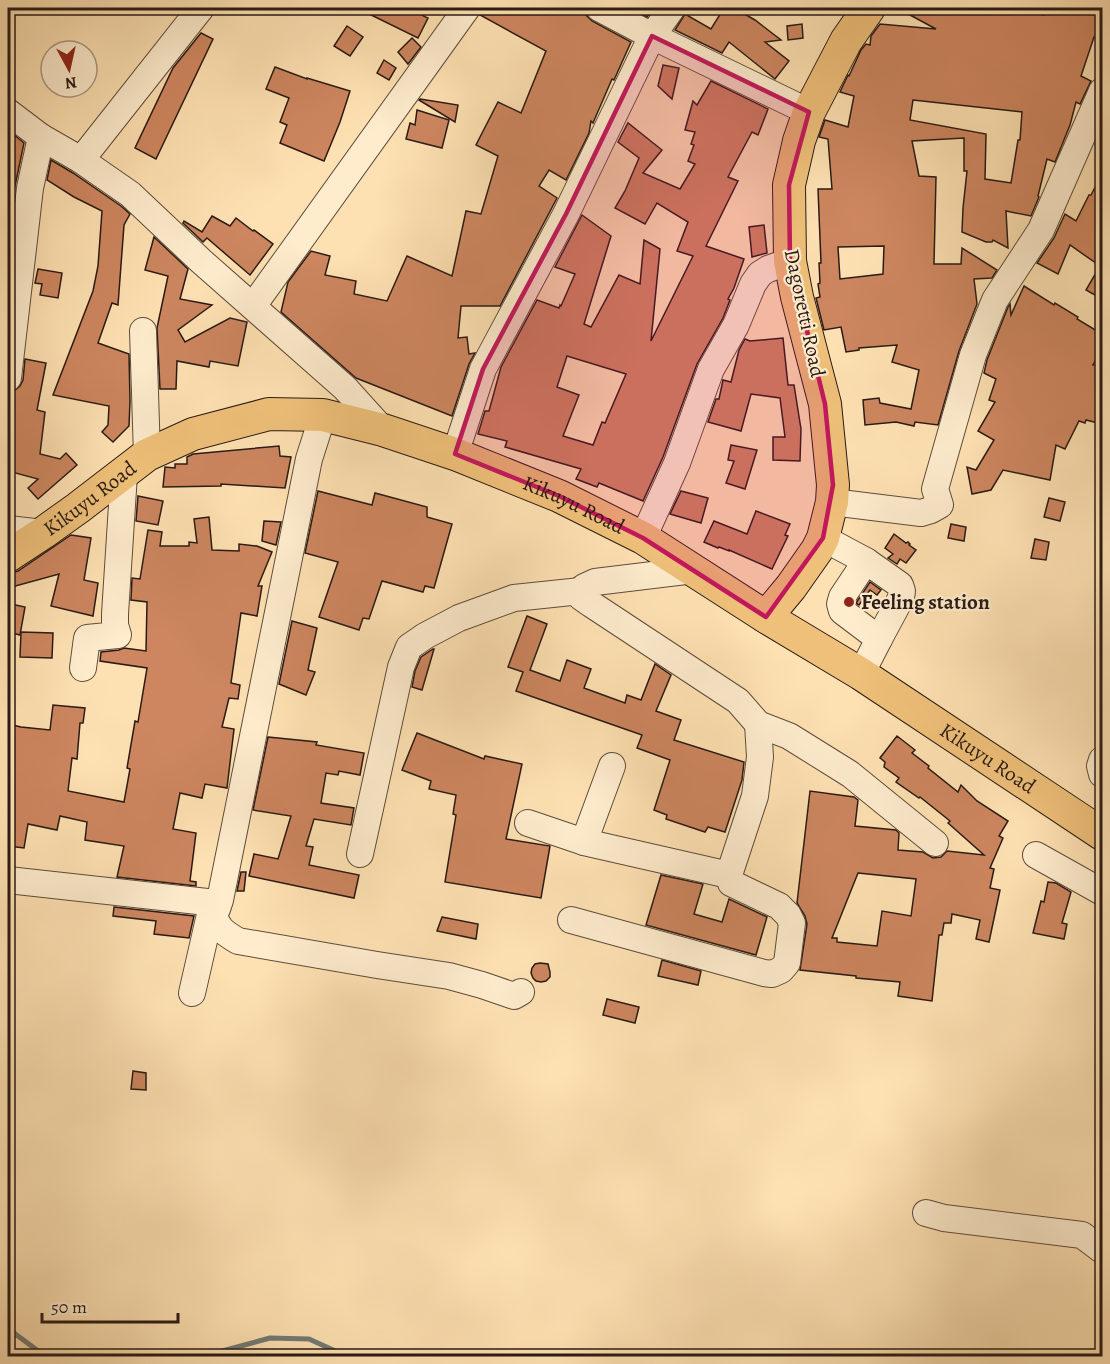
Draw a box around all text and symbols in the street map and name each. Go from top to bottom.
north arrow [39,39,99,99]
text: N [63,71,78,95]
street label: Dagoretti Road [778,246,832,380]
street label: Kikuyu Road [38,454,143,542]
street label: Kikuyu Road [519,469,630,541]
place label: Feeling station [861,588,990,616]
marker: Feeling station [842,595,856,609]
street label: Kikuyu Road [934,716,1042,801]
scale bar [42,1286,178,1324]
text: 50 m [51,1295,87,1319]

